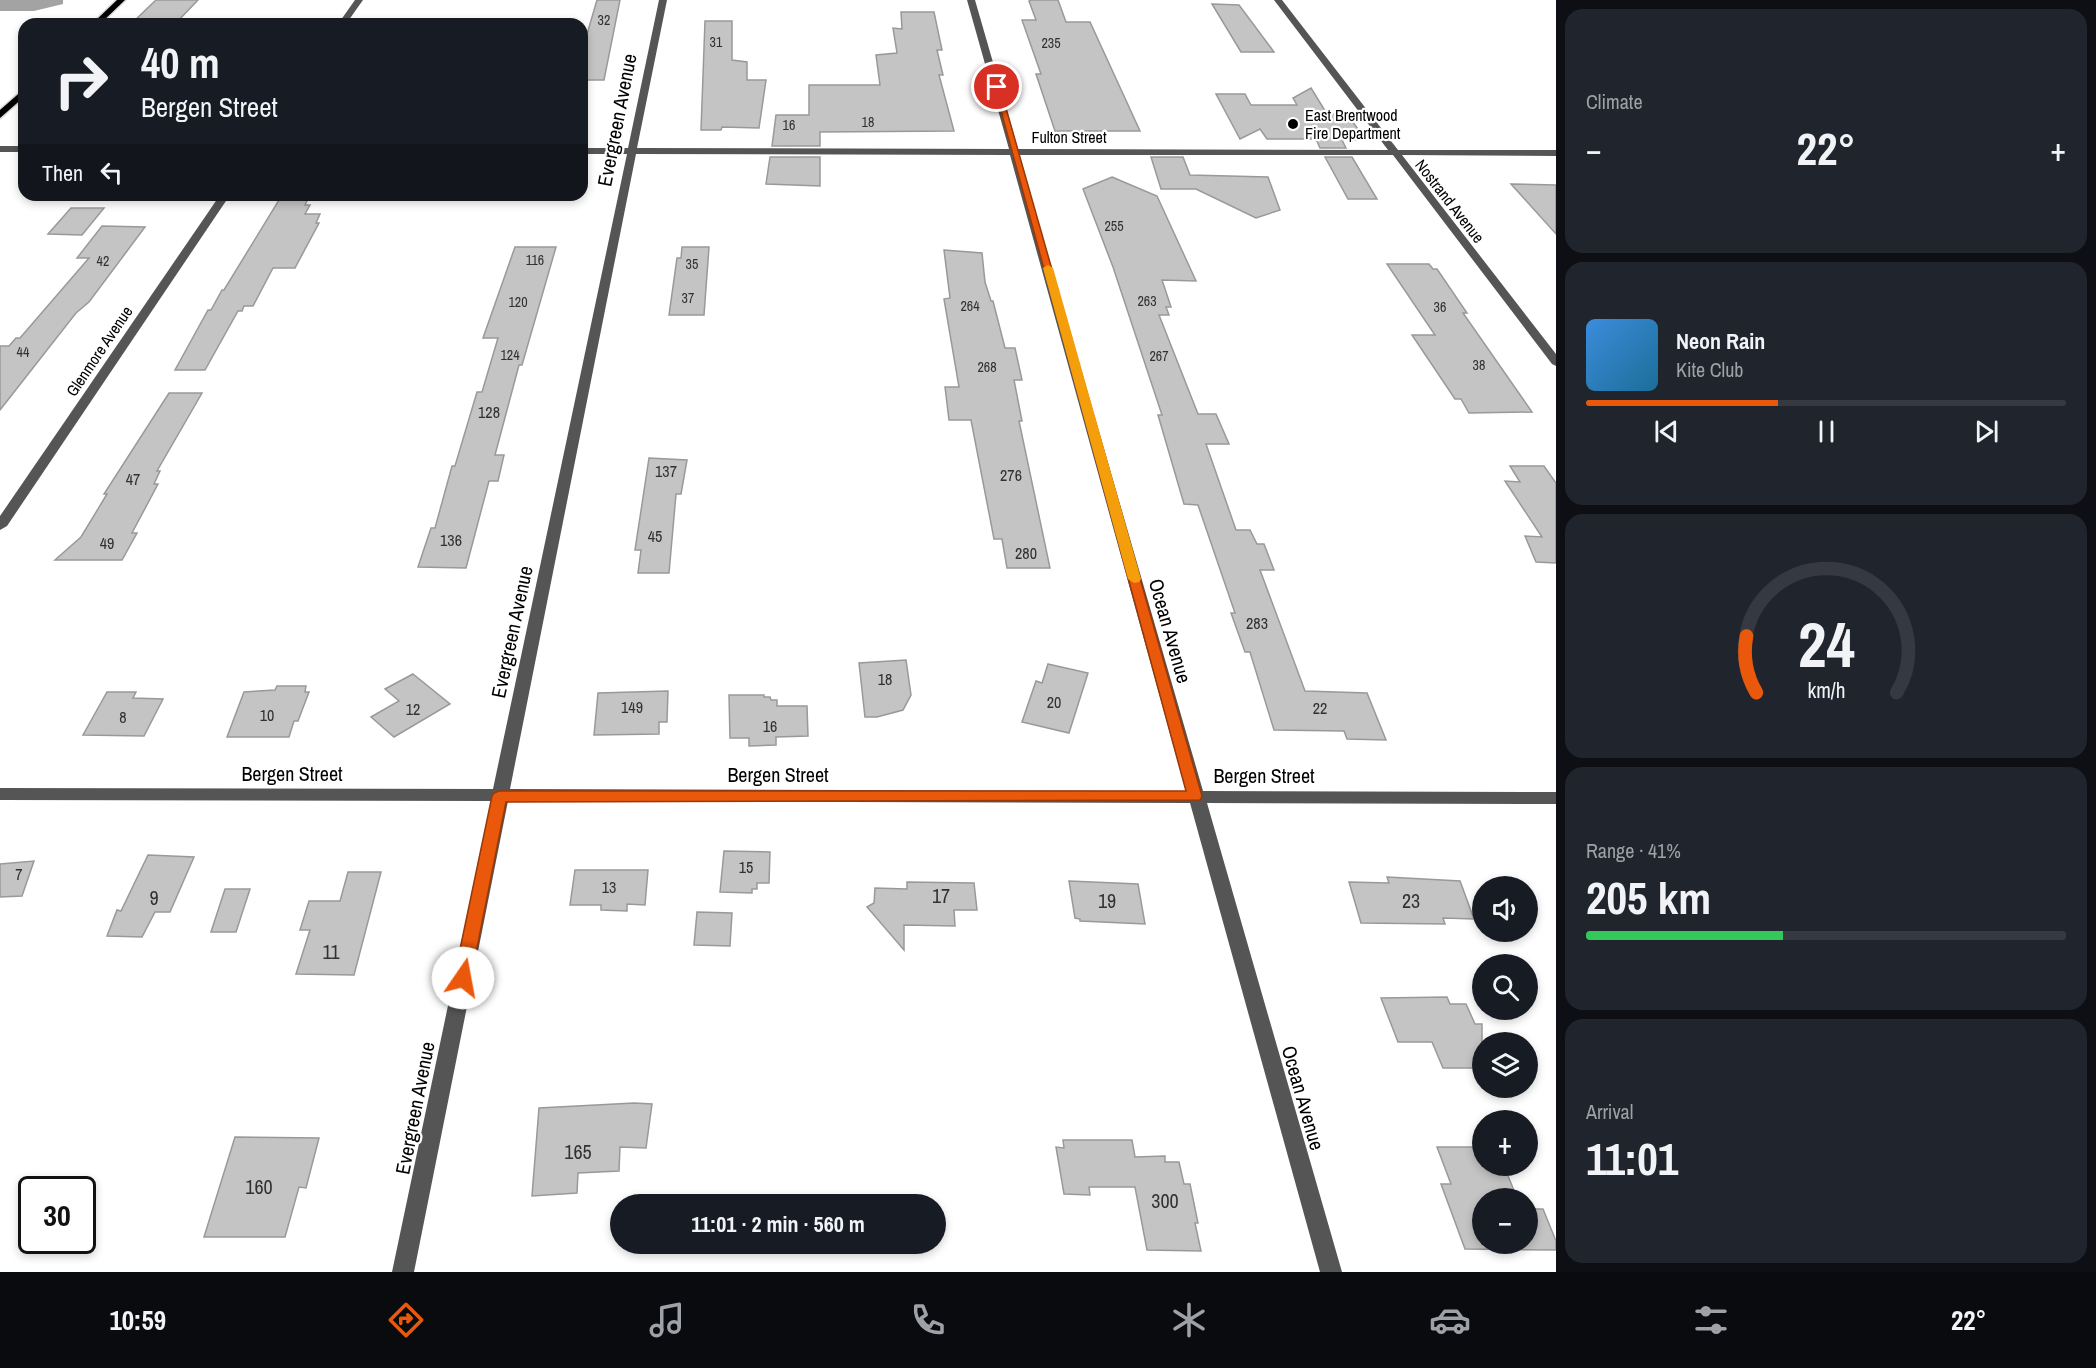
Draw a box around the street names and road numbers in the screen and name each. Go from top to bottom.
street label: Evergreen Avenue [590,51,643,189]
street label: Fulton Street [1031,126,1107,148]
street label: Nostrand Avenue [1410,155,1490,247]
street label: Glenmore Avenue [61,301,137,401]
street label: Evergreen Avenue [484,563,539,701]
street label: Ocean Avenue [1143,576,1198,686]
street label: Bergen Street [241,760,343,787]
street label: Bergen Street [727,761,829,788]
street label: Bergen Street [1213,762,1315,789]
street label: Evergreen Avenue [388,1039,441,1177]
street label: Ocean Avenue [1276,1043,1331,1153]

